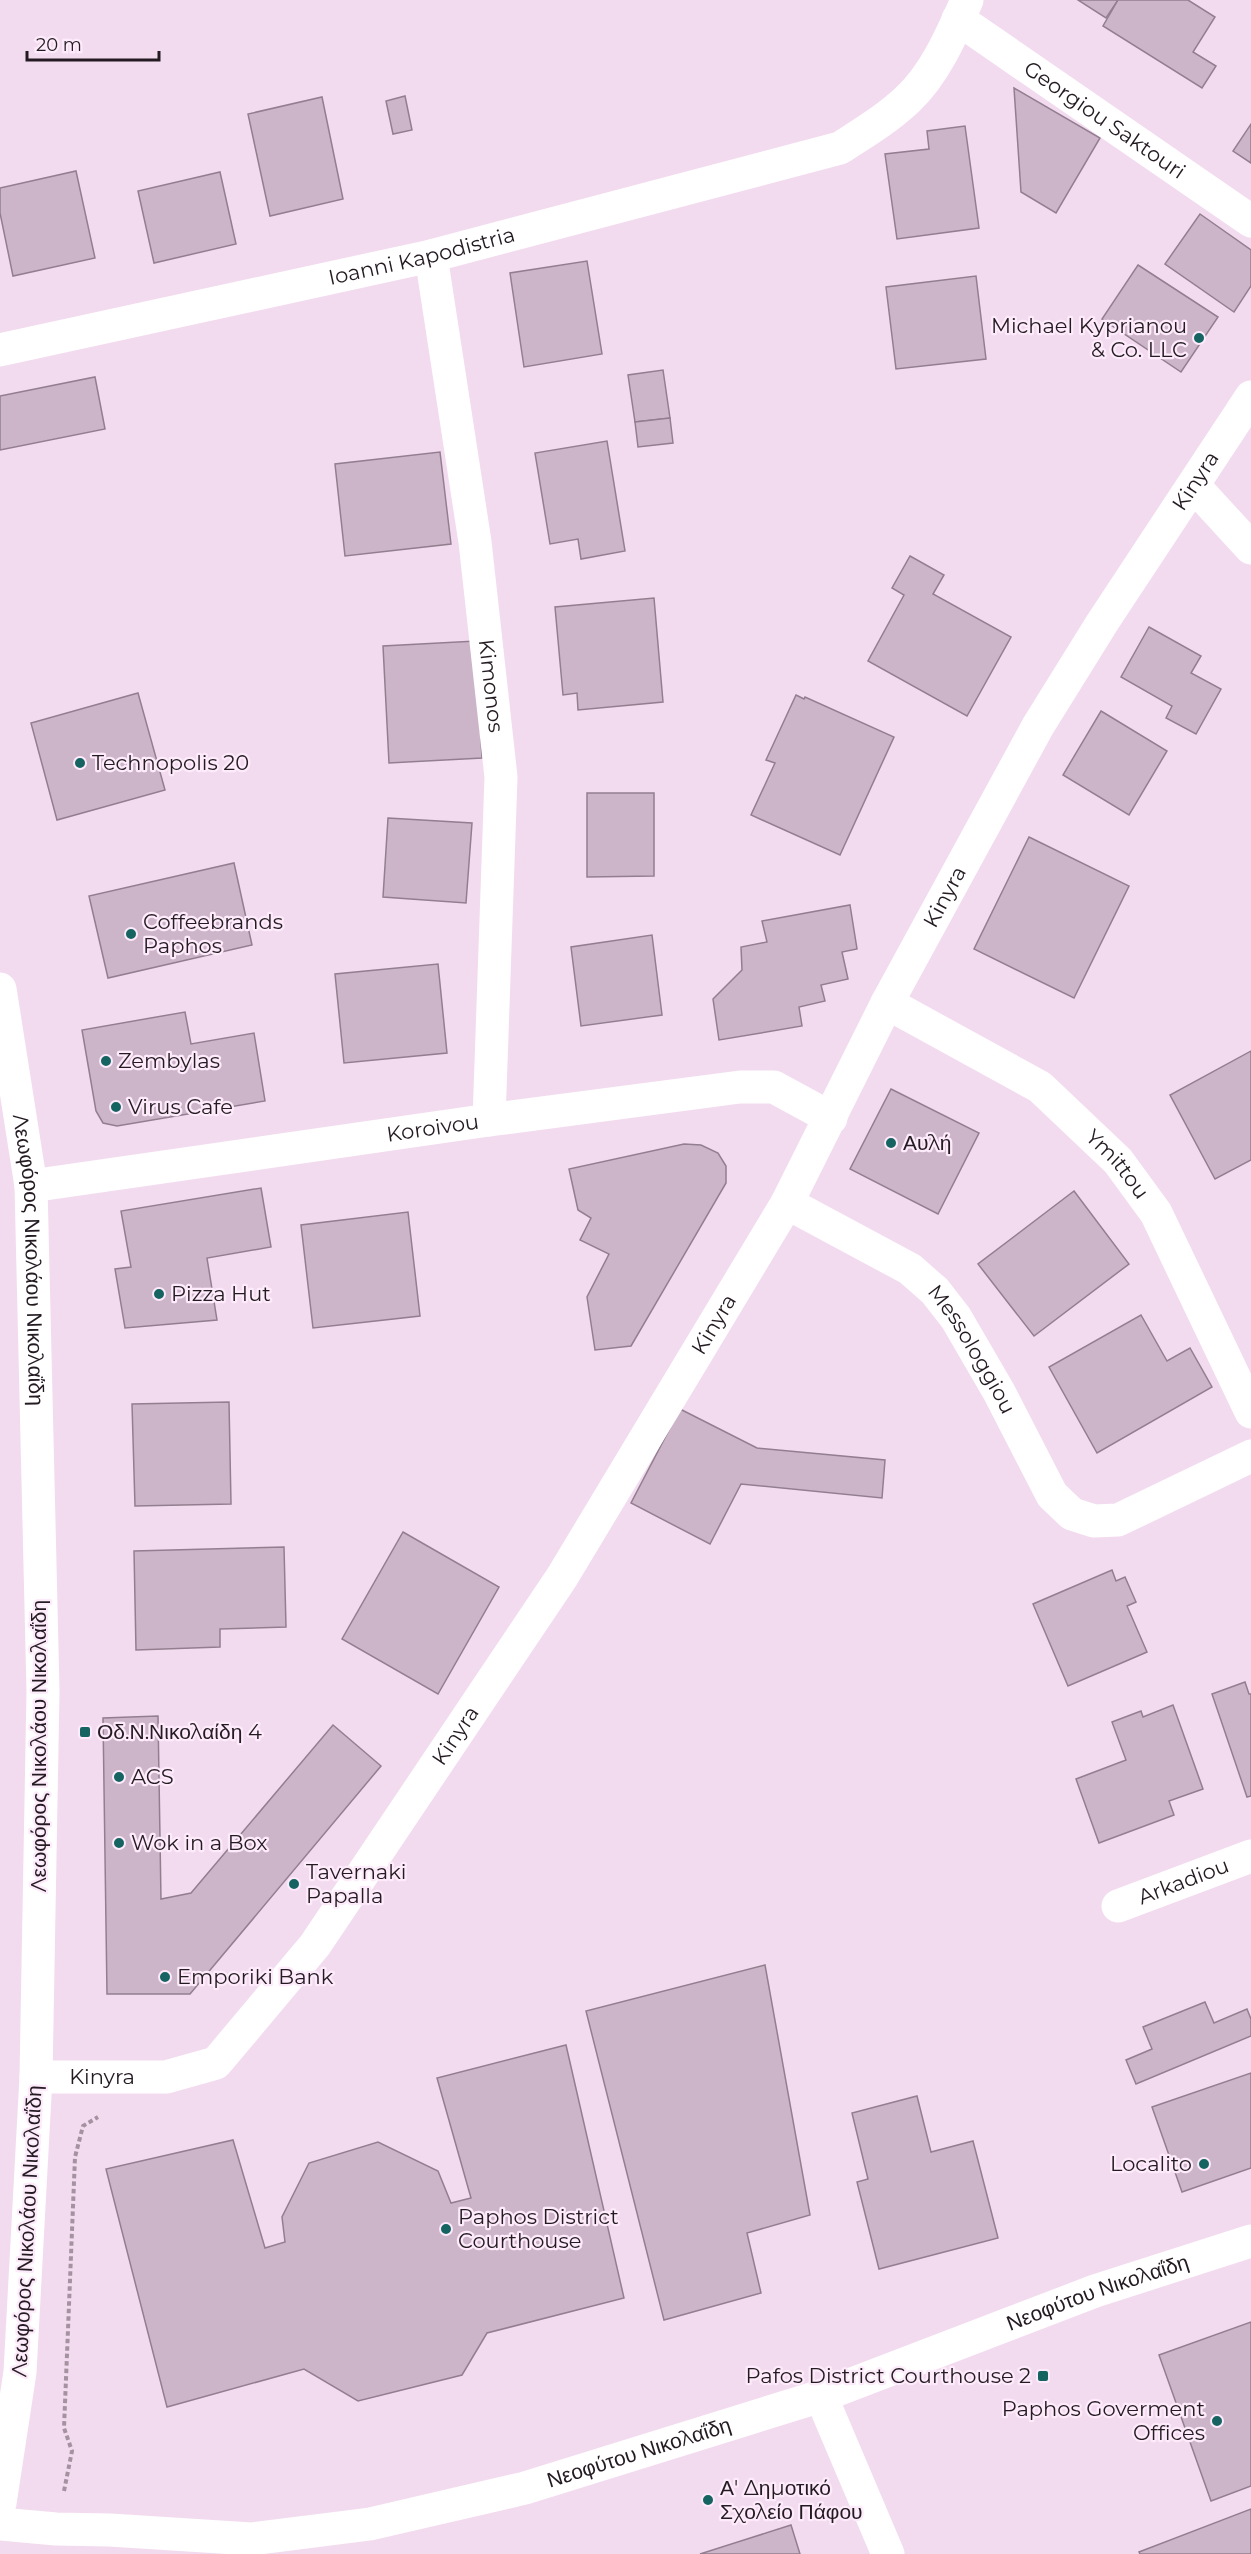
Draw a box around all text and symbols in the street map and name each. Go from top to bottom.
scale bar [27,24,159,62]
text: 20 m [36,34,82,56]
street label: Georgiou Saktouri [1019,55,1190,184]
street label: Ioanni Kapodistria [326,221,518,290]
place label: Michael Kyprianou & Co. LLC [991,313,1187,362]
marker: Michael Kyprianou & Co. LLC [1192,331,1206,345]
street label: Kinyra [1167,446,1224,515]
street label: Kimonos [474,638,509,734]
place label: Technopolis 20 [92,750,249,775]
marker: Technopolis 20 [73,756,87,770]
street label: Kinyra [918,862,971,932]
place label: Coffeebrands Paphos [143,909,283,958]
marker: Coffeebrands Paphos [124,927,138,941]
place label: Zembylas [118,1048,220,1073]
marker: Zembylas [99,1054,113,1068]
place label: Virus Cafe [128,1094,233,1119]
marker: Virus Cafe [109,1100,123,1114]
street label: Koroivou [385,1109,481,1147]
street label: Λεωφόρος Νικολάου Νικολαΐδη [8,1112,49,1406]
street label: Ymittou [1081,1124,1154,1204]
place label: Αυλή [903,1130,952,1155]
marker: Αυλή [884,1136,898,1150]
street label: Messologgiou [923,1280,1021,1418]
place label: Pizza Hut [171,1281,271,1306]
marker: Pizza Hut [152,1287,166,1301]
street label: Kinyra [686,1289,741,1359]
street label: Λεωφόρος Νικολάου Νικολαΐδη [26,1600,51,1892]
street label: Kinyra [426,1701,484,1770]
place label: Οδ.Ν.Νικολαίδη 4 [97,1719,262,1744]
marker: Οδ.Ν.Νικολαίδη 4 [78,1725,92,1739]
place label: ACS [131,1764,174,1789]
marker: ACS [112,1770,126,1784]
place label: Wok in a Box [131,1830,268,1855]
marker: Wok in a Box [112,1836,126,1850]
street label: Arkadiou [1134,1852,1232,1909]
place label: Tavernaki Papalla [306,1859,406,1908]
marker: Tavernaki Papalla [287,1877,301,1891]
place label: Emporiki Bank [177,1964,334,1989]
marker: Emporiki Bank [158,1970,172,1984]
street label: Kinyra [69,2064,135,2089]
street label: Λεωφόρος Νικολάου Νικολαΐδη [6,2084,47,2378]
place label: Localito [1110,2151,1192,2176]
marker: Localito [1197,2157,1211,2171]
place label: Paphos District Courthouse [458,2204,619,2253]
marker: Paphos District Courthouse [439,2222,453,2236]
street label: Νεοφύτου Νικολαΐδη [1003,2249,1192,2336]
place label: Pafos District Courthouse 2 [746,2363,1031,2388]
marker: Pafos District Courthouse 2 [1036,2369,1050,2383]
place label: Paphos Goverment Offices [1002,2396,1205,2445]
street label: Νεοφύτου Νικολαΐδη [544,2412,734,2492]
marker: Paphos Goverment Offices [1210,2414,1224,2428]
place label: Α' Δημοτικό Σχολείο Πάφου [720,2475,863,2524]
marker: Α' Δημοτικό Σχολείο Πάφου [701,2493,715,2507]

